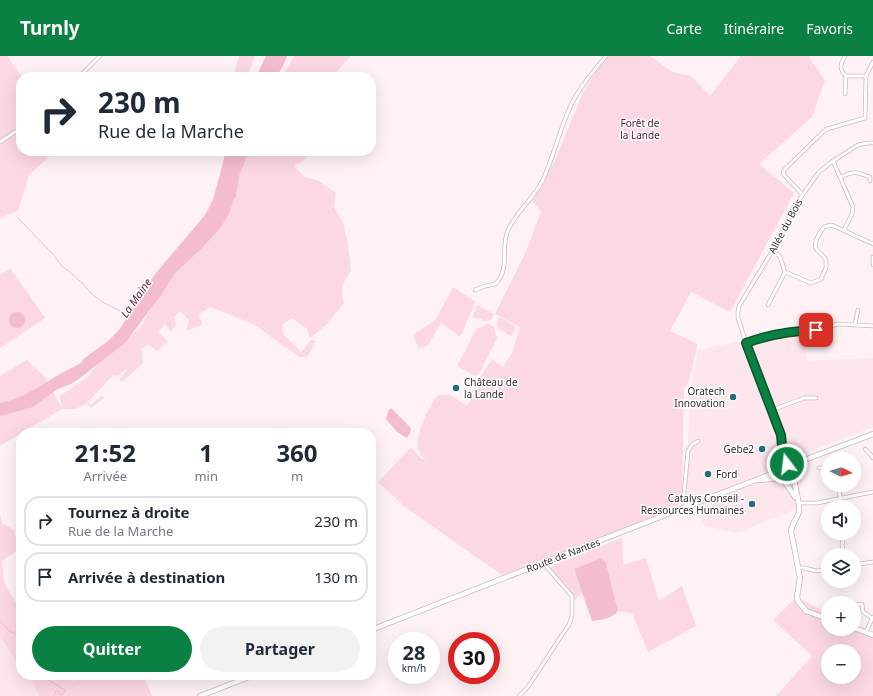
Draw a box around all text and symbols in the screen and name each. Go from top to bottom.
text: Turnly [20,15,80,41]
text: Carte [666,19,702,38]
text: Itinéraire [724,19,784,38]
text: Favoris [806,19,853,38]
text: 230 m [98,83,181,121]
icon: right [32,88,84,140]
park label: Forêt de la Lande [620,116,660,142]
text: Rue de la Marche [98,119,244,143]
street label: Allée du Bois [765,196,805,256]
water label: La Maine [117,275,155,320]
pin [799,313,833,347]
icon: arrive [805,319,827,341]
place label: Château de la Lande [464,375,518,401]
marker: Château de la Lande [451,383,461,393]
place label: Oratech Innovation [674,384,725,410]
marker: Oratech Innovation [728,392,738,402]
text: 21:52 [74,436,136,469]
text: 1 [199,436,213,469]
text: 360 [276,436,318,469]
place label: Gebe2 [724,442,754,456]
position arrow [766,443,808,485]
marker: Gebe2 [757,444,767,454]
north arrow [821,452,861,492]
map controls [821,452,861,684]
text: Arrivée [83,467,127,485]
text: min [194,467,218,485]
text: m [291,467,303,485]
place label: Ford [716,467,737,481]
marker: Ford [703,469,713,479]
place label: Catalys Conseil - Ressources Humaines [641,491,744,517]
marker: Catalys Conseil - Ressources Humaines [747,499,757,509]
button: sound [821,500,861,540]
text: Tournez à droite [68,502,189,522]
icon: right [34,510,56,532]
text: 230 m [314,511,358,531]
text: Rue de la Marche [68,522,173,540]
street label: Route de Nantes [524,534,602,576]
button: layers [821,548,861,588]
icon: arrive [34,566,56,588]
text: Arrivée à destination [68,567,225,587]
text: 130 m [314,567,358,587]
button: + [821,596,861,636]
button: Quitter [32,626,192,672]
button: Partager [200,626,360,672]
speed limit sign: 30 [448,632,500,684]
text: 28 [403,639,425,666]
button: − [821,644,861,684]
text: km/h [402,661,426,675]

